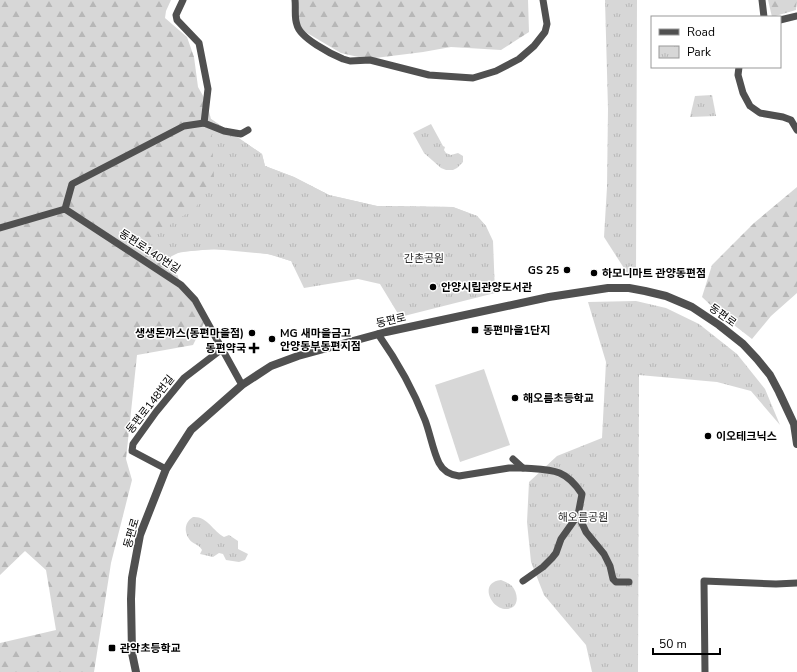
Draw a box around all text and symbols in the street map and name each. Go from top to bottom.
legend [651,16,781,68]
text: Road [687,24,715,40]
text: Park [687,44,712,60]
street label: 동편로140번길 [116,226,183,277]
park label: 간촌공원 [404,251,444,266]
place label: GS 25 [528,263,559,278]
marker: GS 25 [562,265,572,275]
place label: 하모니마트 관양동편점 [602,266,706,281]
marker: 하모니마트 관양동편점 [589,268,599,278]
place label: 안양시립관양도서관 [441,280,532,295]
marker: 안양시립관양도서관 [428,282,438,292]
street label: 동편로 [706,300,739,330]
street label: 동편로 [375,310,408,331]
place label: 동편마을1단지 [483,323,550,338]
marker: 동편마을1단지 [470,325,480,335]
place label: 생생돈까스(동편마을점) [135,326,244,341]
place label: MG 새마을금고 안양동부동편지점 [280,326,361,354]
marker: 생생돈까스(동편마을점) [247,328,257,338]
marker: MG 새마을금고 안양동부동편지점 [267,334,277,344]
place label: 동편약국 [206,341,246,356]
marker: 동편약국 [249,343,259,353]
street label: 동편로148번길 [123,372,178,437]
place label: 해오름초등학교 [523,391,594,406]
marker: 해오름초등학교 [510,393,520,403]
place label: 이오테크닉스 [716,429,777,444]
marker: 이오테크닉스 [703,431,713,441]
park label: 해오름공원 [558,510,608,525]
street label: 동편로 [120,516,143,550]
scale bar [653,630,720,656]
text: 50 m [659,636,687,652]
place label: 관악초등학교 [120,641,181,656]
marker: 관악초등학교 [107,643,117,653]

